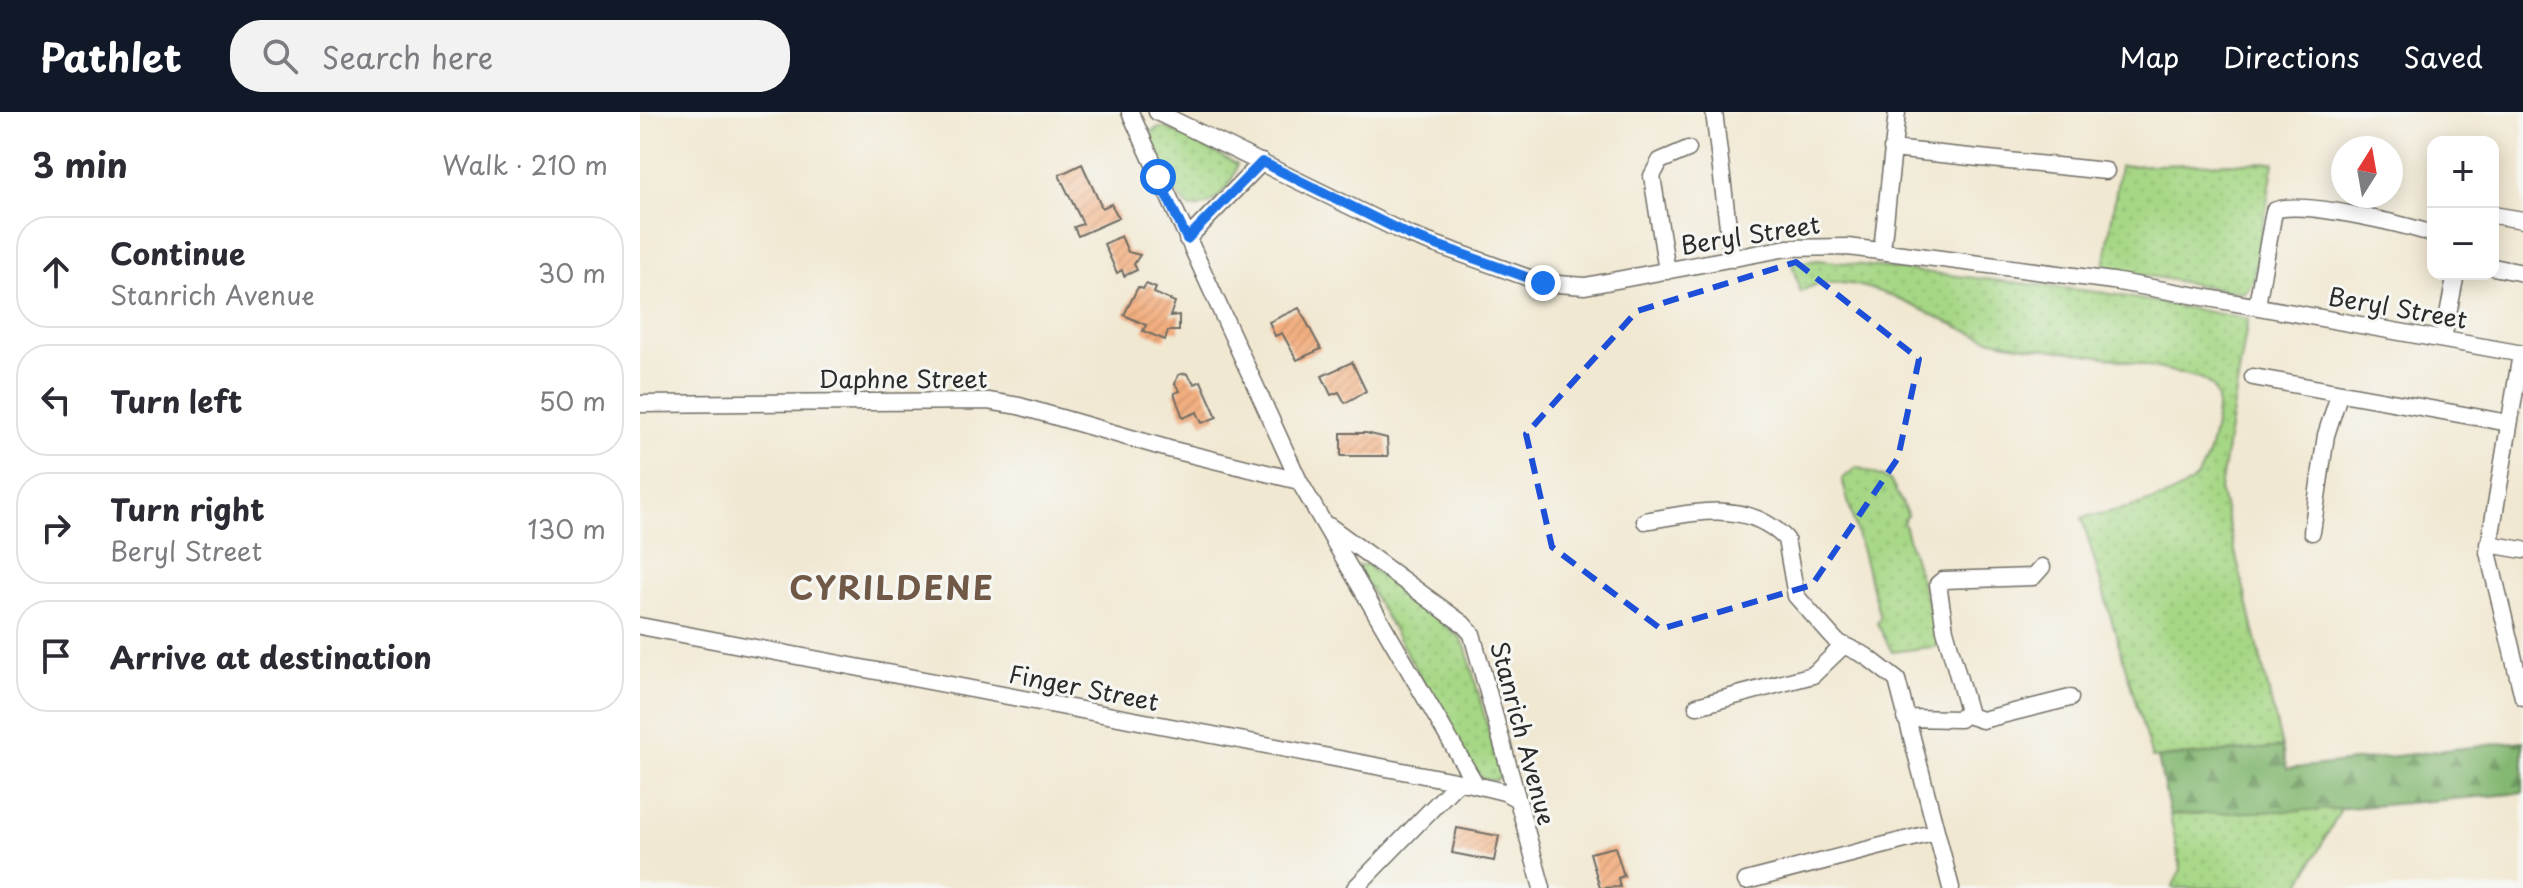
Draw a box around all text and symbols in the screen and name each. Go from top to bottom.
search box [230,20,790,92]
text: Pathlet [40,28,182,85]
icon: search [258,34,302,78]
text: Search here [322,34,493,79]
text: Map [2120,35,2179,78]
text: Directions [2223,35,2360,78]
text: Saved [2404,35,2483,78]
north arrow [2331,136,2403,208]
map controls [2427,136,2499,280]
button: + [2427,136,2499,208]
text: 3 min [32,138,128,190]
text: Walk · 210 m [442,145,608,184]
route start [1140,159,1176,195]
street label: Beryl Street [1678,205,1822,263]
button: − [2427,208,2499,280]
text: Continue [110,230,245,275]
icon: ahead [34,250,78,294]
text: 30 m [538,253,606,292]
route end [1525,265,1561,301]
text: Stanrich Avenue [110,275,315,314]
street label: Beryl Street [2326,277,2470,337]
street label: Daphne Street [818,360,988,396]
icon: left [34,378,78,422]
text: Turn left [110,378,242,423]
text: 50 m [539,381,606,420]
text: Turn right [110,486,265,531]
icon: right [34,506,78,550]
text: 130 m [527,509,606,548]
text: Beryl Street [110,531,262,570]
district label: CYRILDENE [789,563,995,611]
icon: arrive [34,634,78,678]
text: Arrive at destination [110,634,432,679]
street label: Stanrich Avenue [1482,637,1566,829]
street label: Finger Street [1006,655,1162,719]

